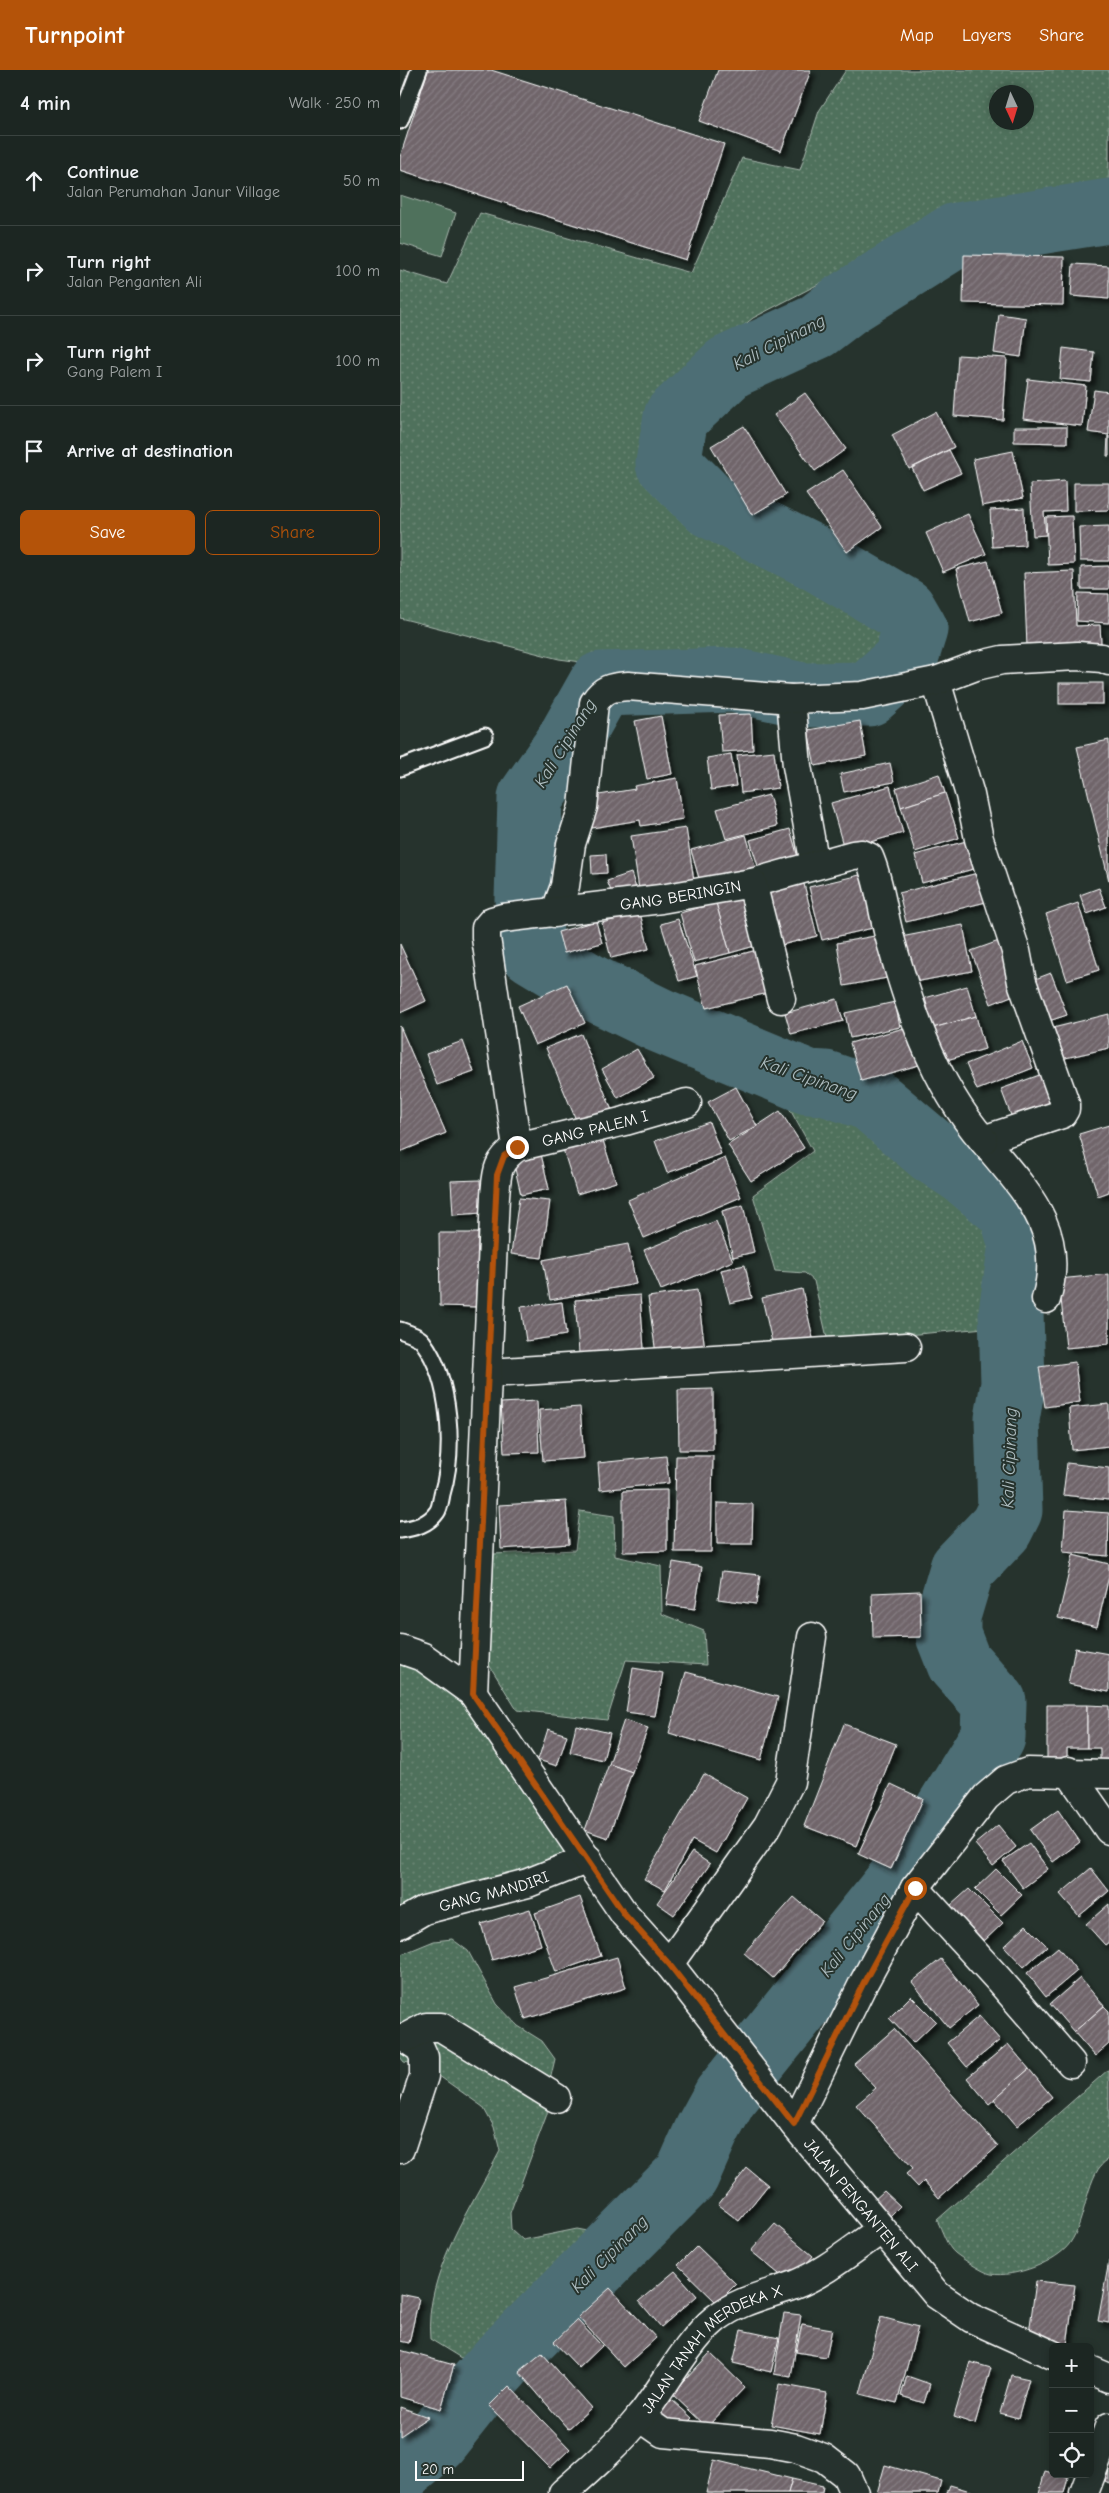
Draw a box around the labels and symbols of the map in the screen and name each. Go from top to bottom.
north arrow [989,85,1034,130]
water label: Kali Cipinang [730,310,829,375]
water label: Kali Cipinang [530,695,601,792]
street label: GANG BERINGIN [619,877,743,914]
water label: Kali Cipinang [758,1052,860,1105]
street label: GANG PALEM I [540,1107,650,1151]
route end [506,1136,529,1159]
water label: Kali Cipinang [997,1407,1022,1509]
street label: GANG MANDIRI [437,1868,552,1916]
route start [904,1877,927,1900]
water label: Kali Cipinang [816,1890,895,1981]
street label: JALAN PENGANTEN ALI [800,2135,921,2275]
water label: Kali Cipinang [566,2211,652,2297]
street label: JALAN TANAH MERDEKA X [638,2282,785,2417]
scale bar [415,2458,524,2481]

